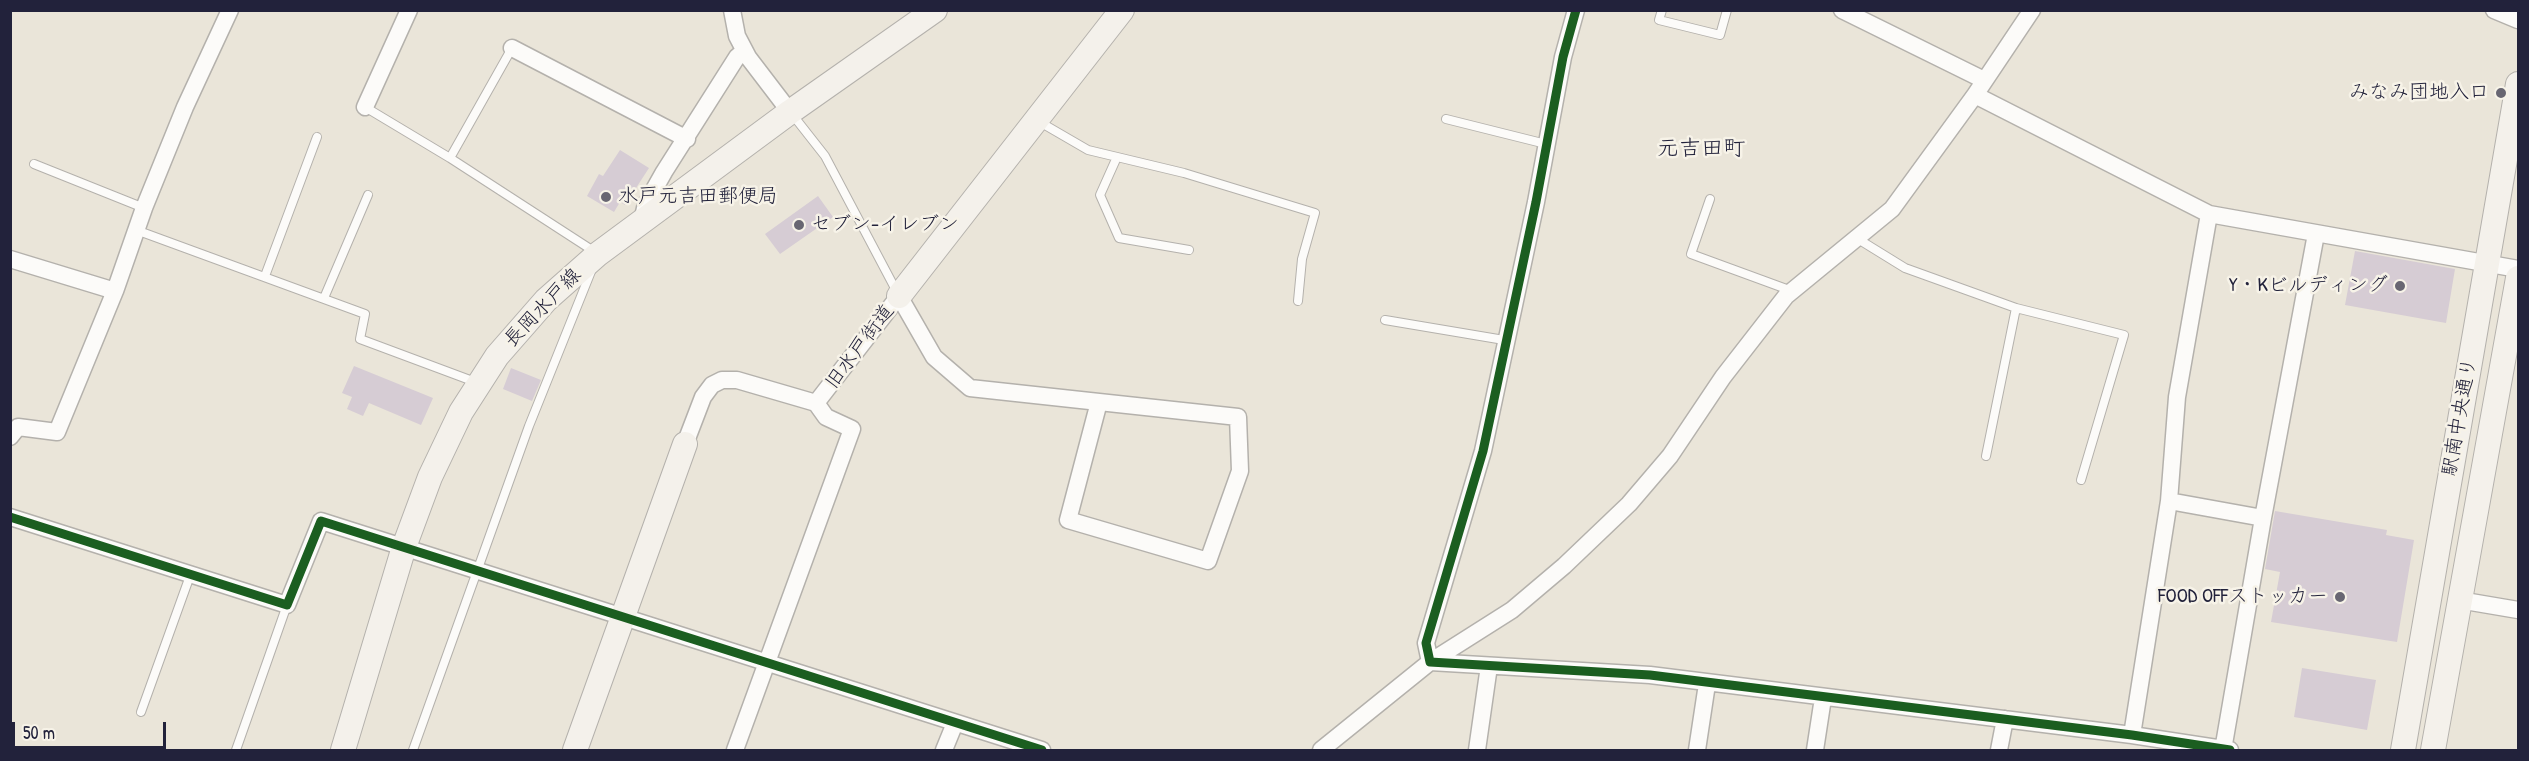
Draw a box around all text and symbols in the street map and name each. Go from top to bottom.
place label: みなみ団地入口 [2349,81,2489,105]
marker: みなみ団地入口 [2494,86,2508,100]
district label: 元吉田町 [1657,136,1745,162]
place label: 水戸元吉田郵便局 [618,185,778,209]
marker: 水戸元吉田郵便局 [599,190,613,204]
place label: セブン-イレブン [811,213,959,237]
marker: セブン-イレブン [792,218,806,232]
street label: 長岡水戸線 [500,264,586,352]
place label: Y・Kビルディング [2229,274,2388,298]
marker: Y・Kビルディング [2393,279,2407,293]
street label: 旧水戸街道 [820,300,900,394]
street label: 駅南中央通り [2438,356,2482,478]
place label: FOOD OFFストッカー [2158,585,2328,609]
marker: FOOD OFFストッカー [2333,590,2347,604]
scale bar [15,710,170,748]
text: 50 m [23,720,55,745]

